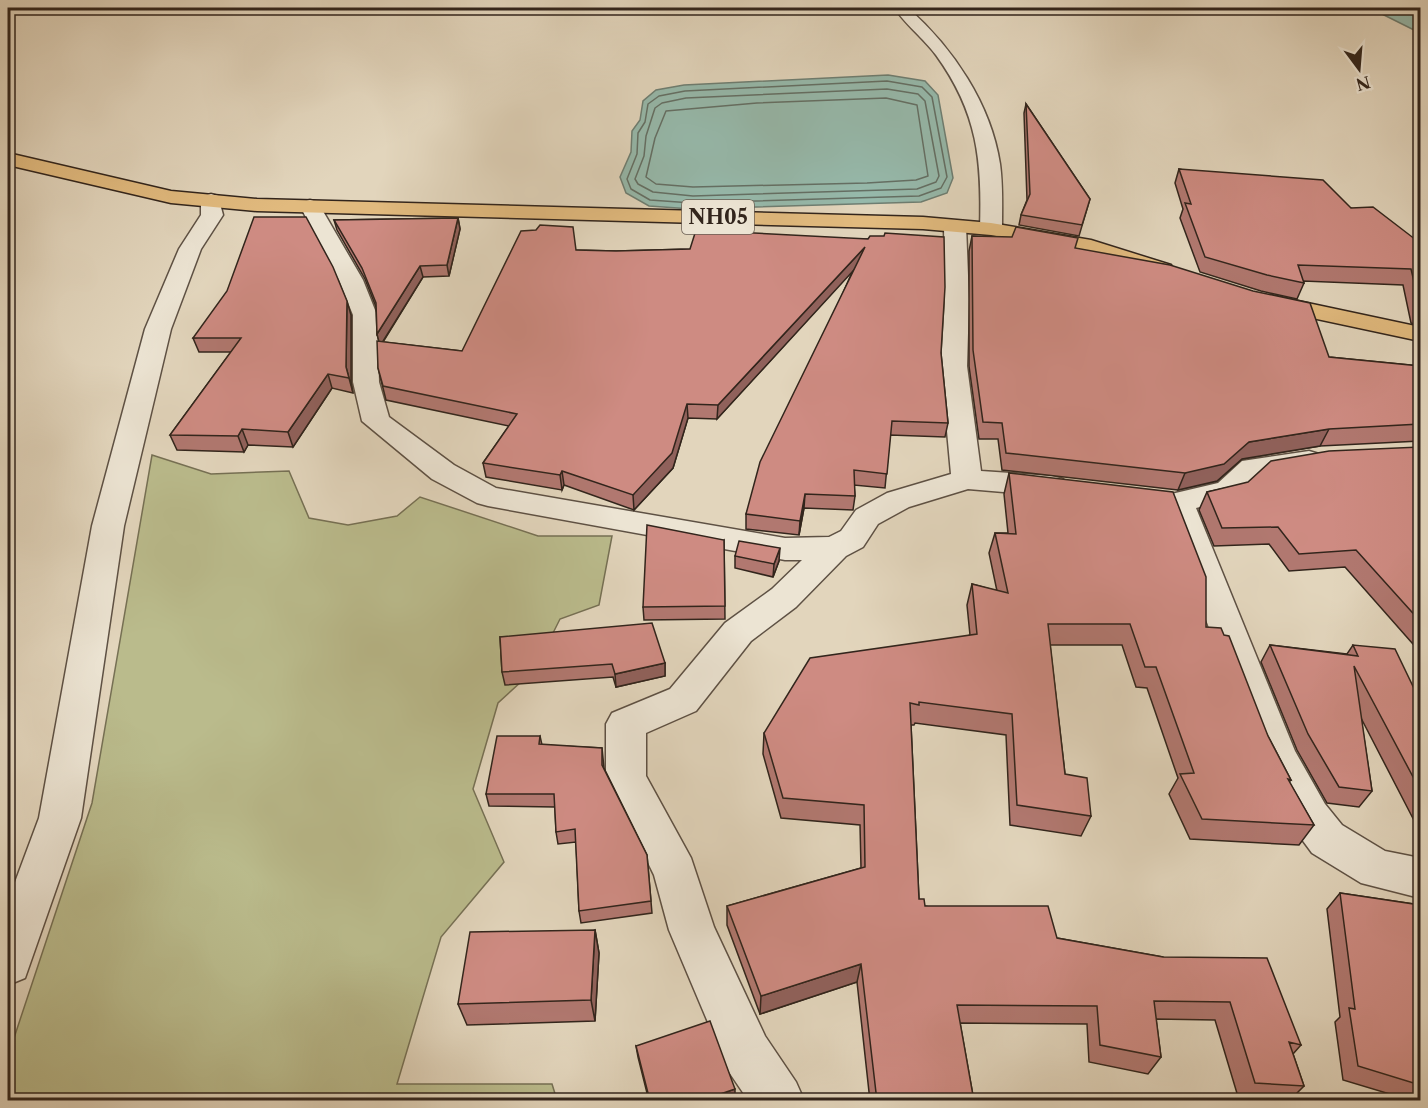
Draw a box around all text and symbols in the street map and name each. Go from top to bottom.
north arrow [1329,39,1389,99]
text: N [1354,72,1373,95]
road number: NH05 [682,200,754,234]

